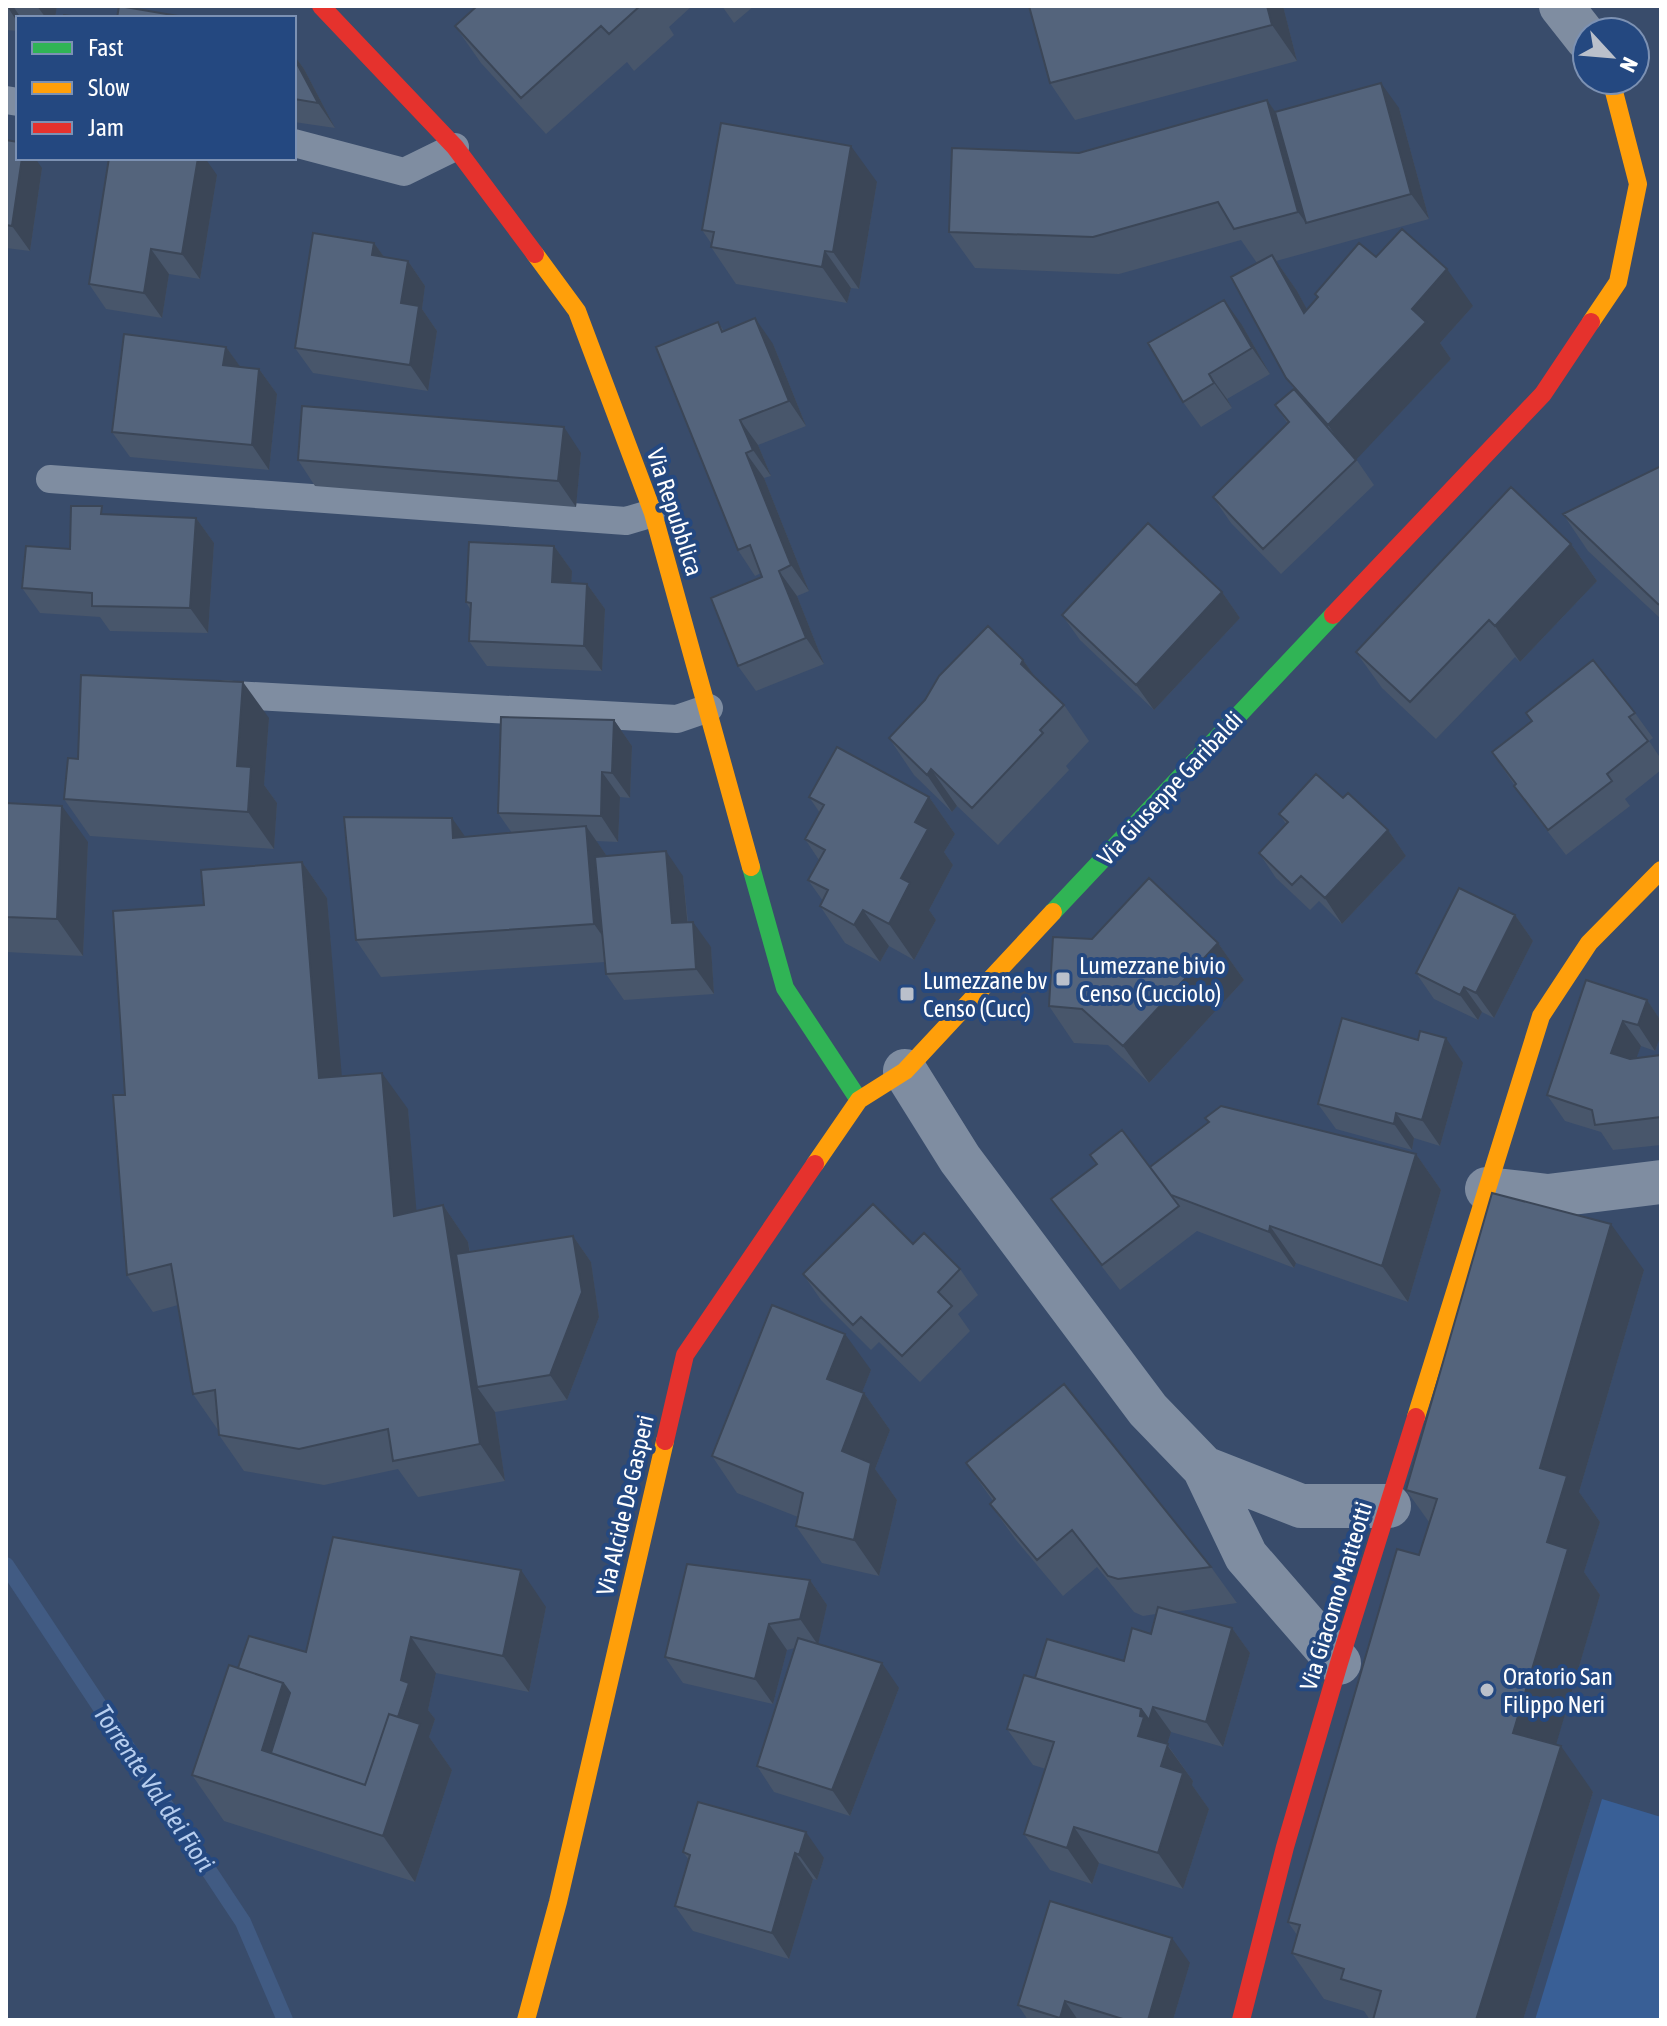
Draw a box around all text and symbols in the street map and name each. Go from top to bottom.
legend [16,16,296,160]
north arrow [1571,16,1651,96]
text: Fast [88,34,124,61]
text: N [1614,53,1644,76]
text: Slow [88,74,130,101]
text: Jam [88,114,124,141]
street label: Via Repubblica [642,445,708,579]
street label: Via Giuseppe Garibaldi [1092,706,1248,870]
place label: Lumezzane bivio Censo (Cucciolo) [1079,952,1226,1007]
place label: Lumezzane bv Censo (Cucc) [923,967,1047,1022]
marker: Lumezzane bivio Censo (Cucciolo) [1054,970,1072,988]
marker: Lumezzane bv Censo (Cucc) [898,985,916,1003]
street label: Via Alcide De Gasperi [591,1412,659,1598]
street label: Via Giacomo Matteotti [1295,1499,1377,1693]
place label: Oratorio San Filippo Neri [1503,1663,1613,1718]
marker: Oratorio San Filippo Neri [1478,1681,1496,1699]
water label: Torrente Val dei Fiori [87,1699,221,1877]

